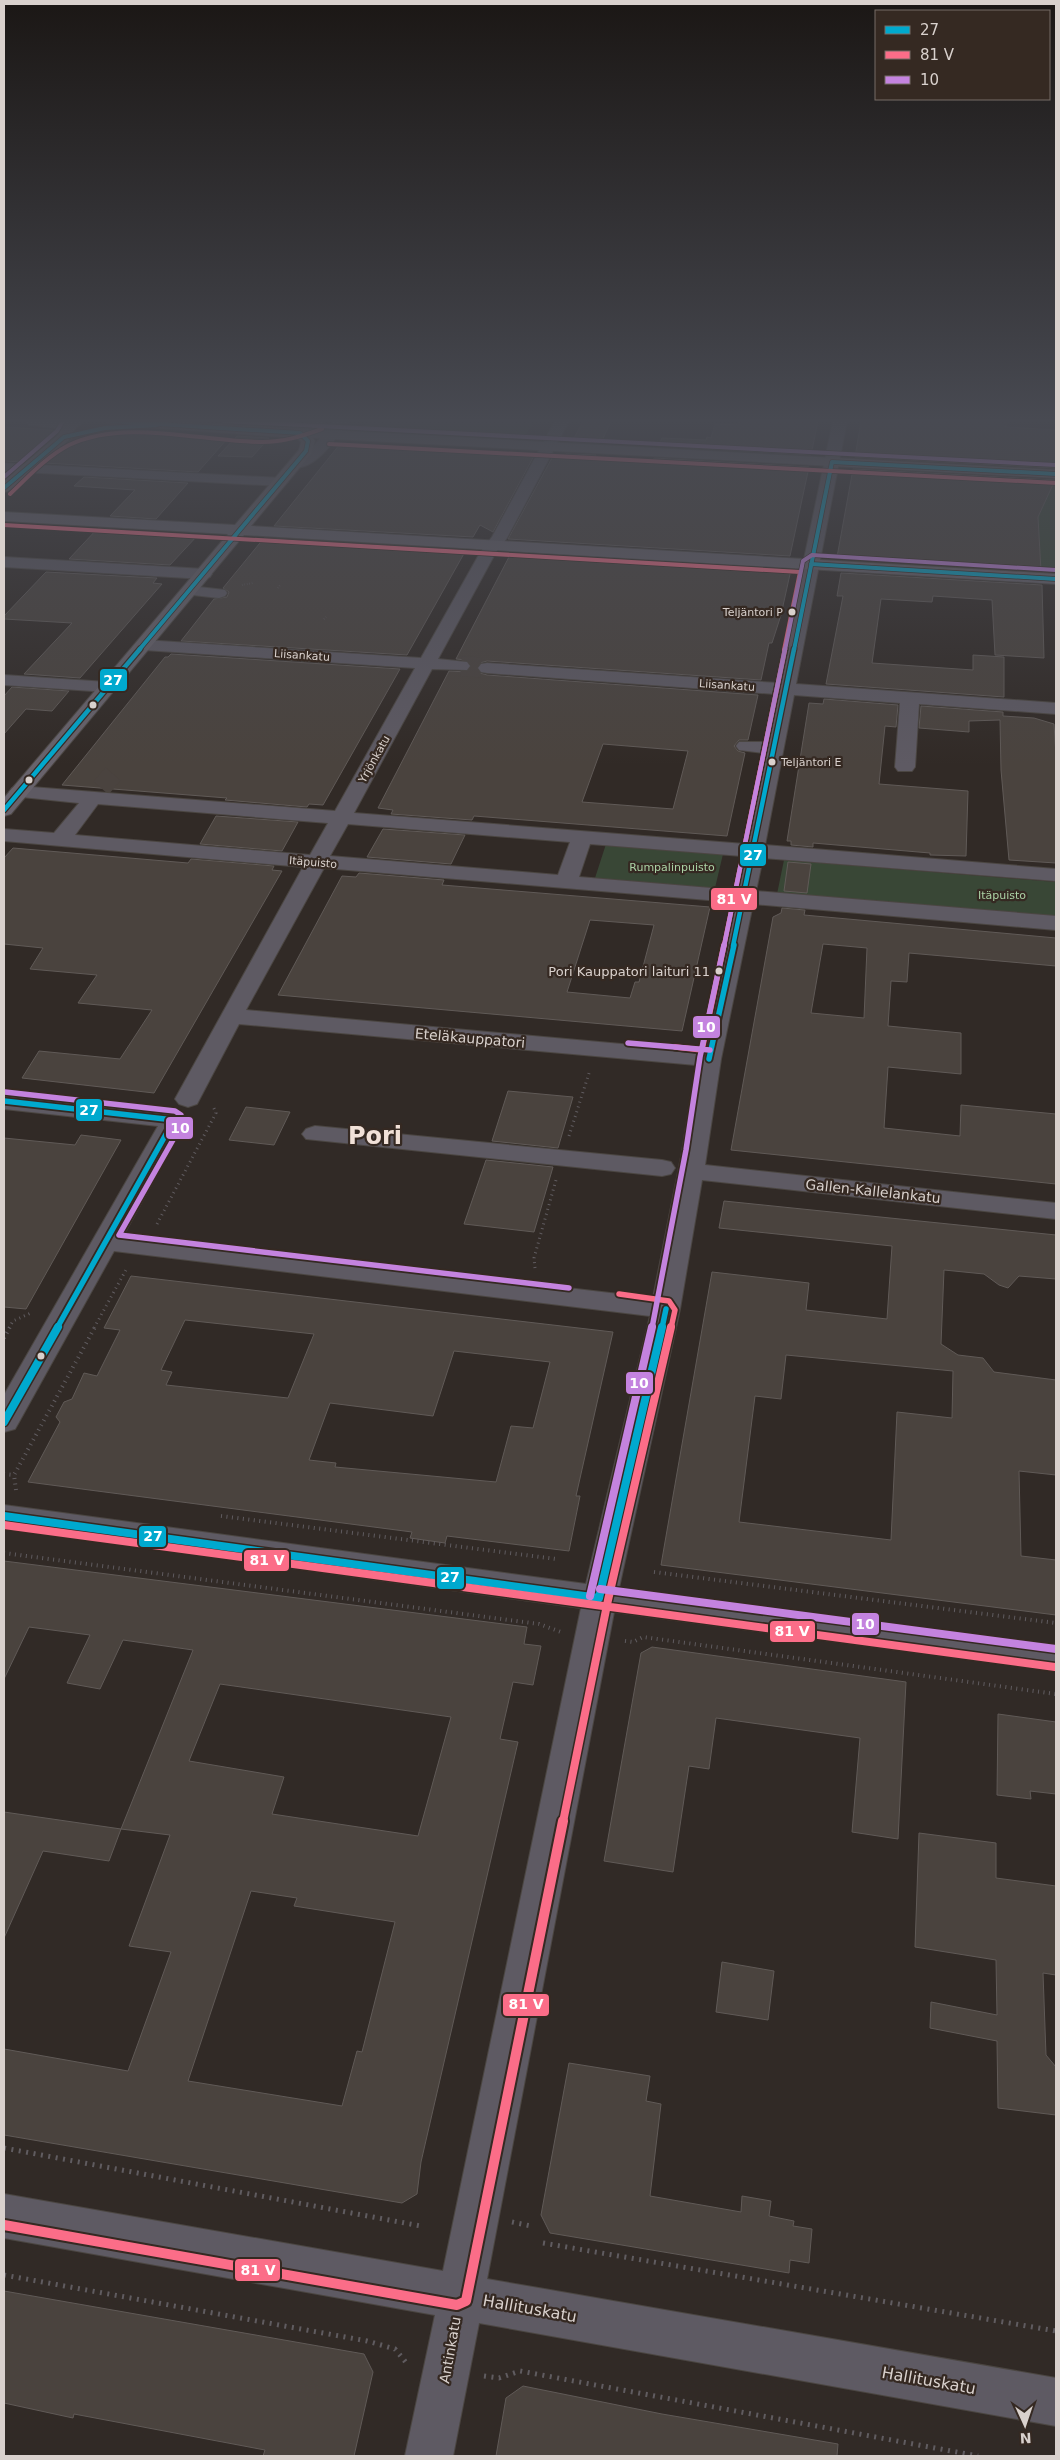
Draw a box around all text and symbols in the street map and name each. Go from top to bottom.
legend [875,10,1050,100]
text: 27 [920,21,939,39]
text: 81 V [920,46,955,64]
text: 10 [920,71,939,89]
place label: Teljäntori P [722,606,783,619]
marker: Teljäntori P [787,607,797,617]
street label: Liisankatu [274,647,330,664]
line badge: 27 [99,668,128,692]
text: 27 [103,672,123,688]
street label: Liisankatu [699,677,755,694]
unlabelled marker [88,700,98,710]
street label: Yrjönkatu [356,733,393,786]
place label: Teljäntori E [780,756,842,769]
marker: Teljäntori E [767,757,777,767]
unlabelled marker [24,775,34,785]
line badge: 27 [739,843,767,867]
text: 27 [743,847,763,863]
street label: Itäpuisto [288,854,338,871]
park label: Rumpalinpuisto [629,861,715,874]
line badge: 81 V [710,887,758,911]
park label: Itäpuisto [978,889,1026,902]
text: 81 V [716,891,752,907]
place label: Pori Kauppatori laituri 11 [548,964,710,979]
marker: Pori Kauppatori laituri 11 [714,966,724,976]
line badge: 10 [692,1015,721,1039]
text: 10 [696,1019,716,1035]
street label: Eteläkauppatori [414,1025,526,1051]
line badge: 27 [75,1098,103,1122]
text: 27 [79,1102,99,1118]
line badge: 10 [165,1116,194,1140]
text: 10 [170,1120,190,1136]
district label: Pori [348,1122,402,1150]
street label: Gallen-Kallelankatu [805,1176,941,1206]
unlabelled marker [36,1351,46,1361]
line badge: 10 [625,1371,654,1395]
text: 10 [629,1375,649,1391]
line badge: 27 [138,1525,167,1548]
text: 27 [143,1528,163,1544]
line badge: 81 V [243,1549,290,1572]
text: 81 V [249,1552,285,1568]
line badge: 27 [436,1566,465,1590]
text: 27 [440,1569,460,1585]
line badge: 10 [851,1612,880,1636]
text: 10 [855,1616,875,1632]
line badge: 81 V [769,1620,816,1643]
text: 81 V [774,1623,810,1639]
line badge: 81 V [502,1993,550,2017]
text: 81 V [508,1996,544,2012]
line badge: 81 V [234,2258,281,2282]
text: 81 V [240,2262,276,2278]
street label: Hallituskatu [481,2291,578,2326]
street label: Antinkatu [436,2315,464,2385]
street label: Hallituskatu [880,2363,977,2398]
north arrow [1000,2400,1050,2450]
text: N [1019,2430,1032,2446]

